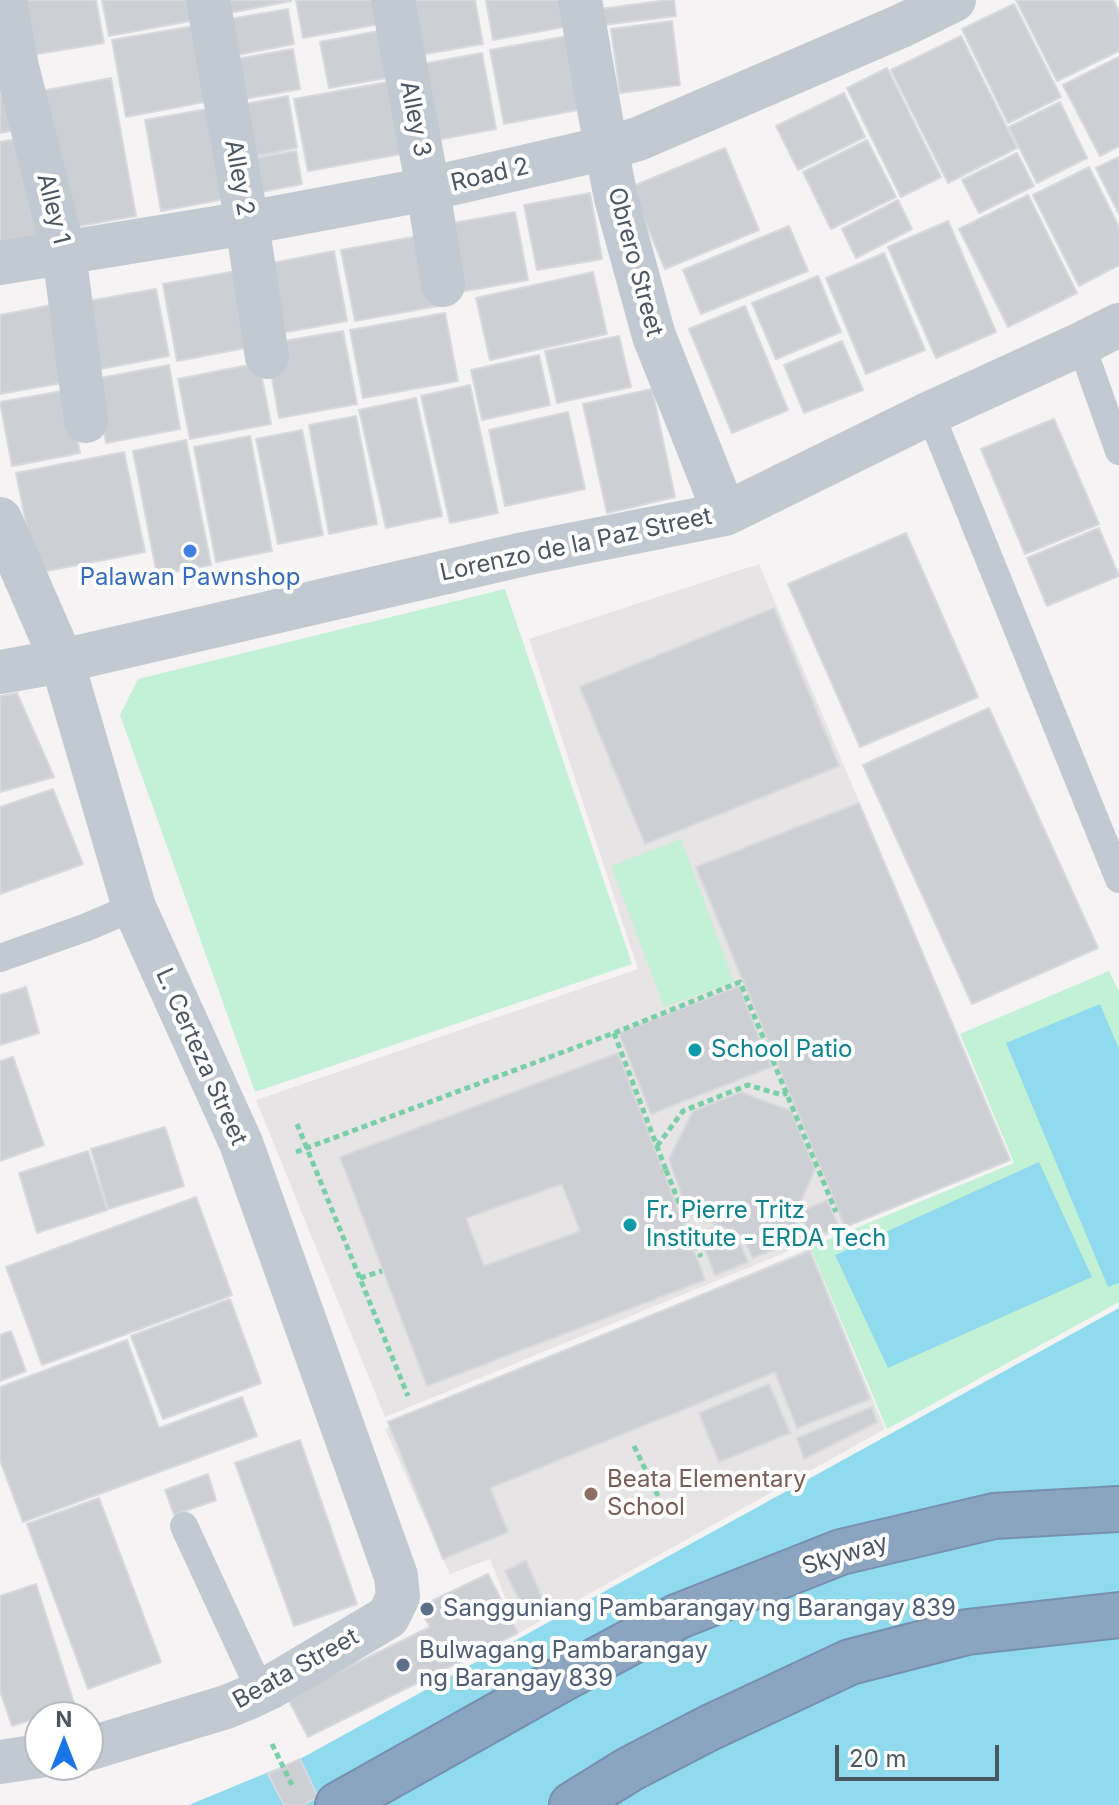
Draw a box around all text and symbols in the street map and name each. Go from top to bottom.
street label: Alley 3 [394,79,436,159]
street label: Alley 2 [218,138,260,218]
street label: Road 2 [448,152,532,198]
street label: Alley 1 [30,171,76,247]
street label: Obrero Street [601,184,669,340]
street label: Lorenzo de la Paz Street [438,502,714,588]
marker: Palawan Pawnshop [181,542,199,560]
place label: Palawan Pawnshop [80,564,300,592]
street label: L. Certeza Street [149,964,253,1150]
place label: School Patio [711,1036,853,1064]
marker: School Patio [686,1041,704,1059]
place label: Fr. Pierre Tritz Institute - ERDA Tech [646,1197,886,1253]
marker: Fr. Pierre Tritz Institute - ERDA Tech [621,1216,639,1234]
place label: Beata Elementary School [607,1466,806,1522]
marker: Beata Elementary School [582,1485,600,1503]
street label: Skyway [799,1528,891,1582]
place label: Sangguniang Pambarangay ng Barangay 839 [443,1595,956,1623]
marker: Sangguniang Pambarangay ng Barangay 839 [418,1600,436,1618]
street label: Beata Street [228,1623,364,1715]
place label: Bulwagang Pambarangay ng Barangay 839 [419,1637,708,1693]
marker: Bulwagang Pambarangay ng Barangay 839 [394,1656,412,1674]
north arrow [24,1701,104,1781]
text: N [56,1706,72,1732]
scale bar [839,1729,1003,1779]
text: 20 m [849,1744,907,1773]

